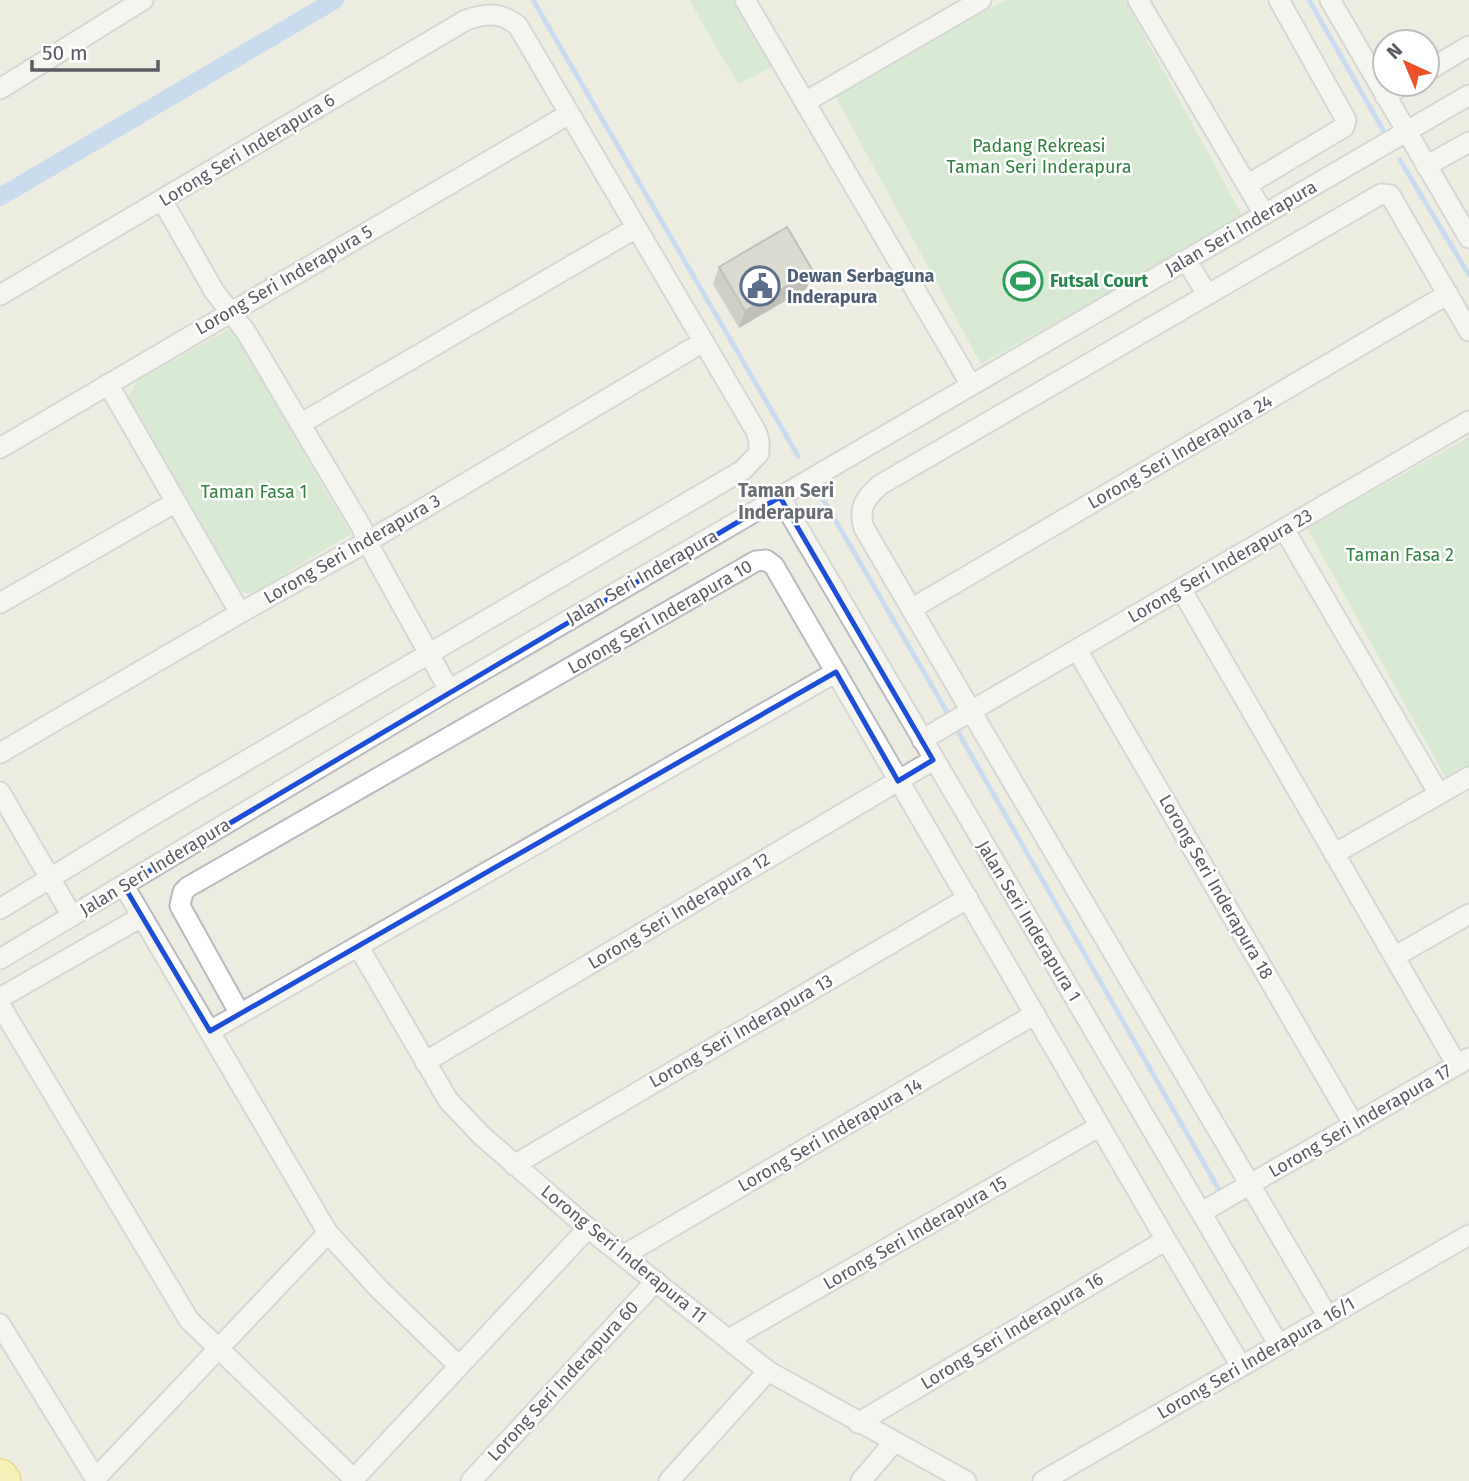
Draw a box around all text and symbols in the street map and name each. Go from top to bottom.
scale bar [32,28,158,72]
north arrow [1371,28,1441,98]
text: N [1382,38,1407,64]
text: 50 m [42,40,88,66]
street label: Lorong Seri Inderapura 6 [155,89,339,211]
park label: Padang Rekreasi Taman Seri Inderapura [947,135,1131,178]
street label: Jalan Seri Inderapura [1161,176,1321,280]
street label: Lorong Seri Inderapura 5 [192,220,376,340]
sports icon: Futsal Court [1002,260,1044,302]
public building icon: Dewan Serbaguna Inderapura [739,265,781,307]
place label: Dewan Serbaguna Inderapura [787,265,935,308]
place label: Futsal Court [1050,270,1149,292]
street label: Lorong Seri Inderapura 24 [1084,390,1277,514]
district label: Taman Seri Inderapura [738,479,834,524]
park label: Taman Fasa 1 [201,481,307,503]
street label: Lorong Seri Inderapura 3 [260,489,444,609]
street label: Lorong Seri Inderapura 23 [1124,504,1316,628]
street label: Jalan Seri Inderapura [562,525,722,629]
park label: Taman Fasa 2 [1346,544,1454,566]
street label: Lorong Seri Inderapura 10 [564,555,756,679]
street label: Lorong Seri Inderapura 18 [1154,791,1278,983]
street label: Jalan Seri Inderapura [76,813,234,921]
street label: Jalan Seri Inderapura 1 [972,836,1086,1006]
street label: Lorong Seri Inderapura 12 [584,848,774,974]
street label: Lorong Seri Inderapura 13 [645,969,837,1093]
street label: Lorong Seri Inderapura 17 [1265,1060,1455,1182]
street label: Lorong Seri Inderapura 14 [734,1073,926,1197]
street label: Lorong Seri Inderapura 15 [819,1171,1011,1295]
street label: Lorong Seri Inderapura 11 [537,1180,711,1328]
street label: Lorong Seri Inderapura 16 [917,1268,1107,1394]
street label: Lorong Seri Inderapura 16/1 [1153,1292,1359,1424]
street label: Lorong Seri Inderapura 60 [483,1296,643,1466]

